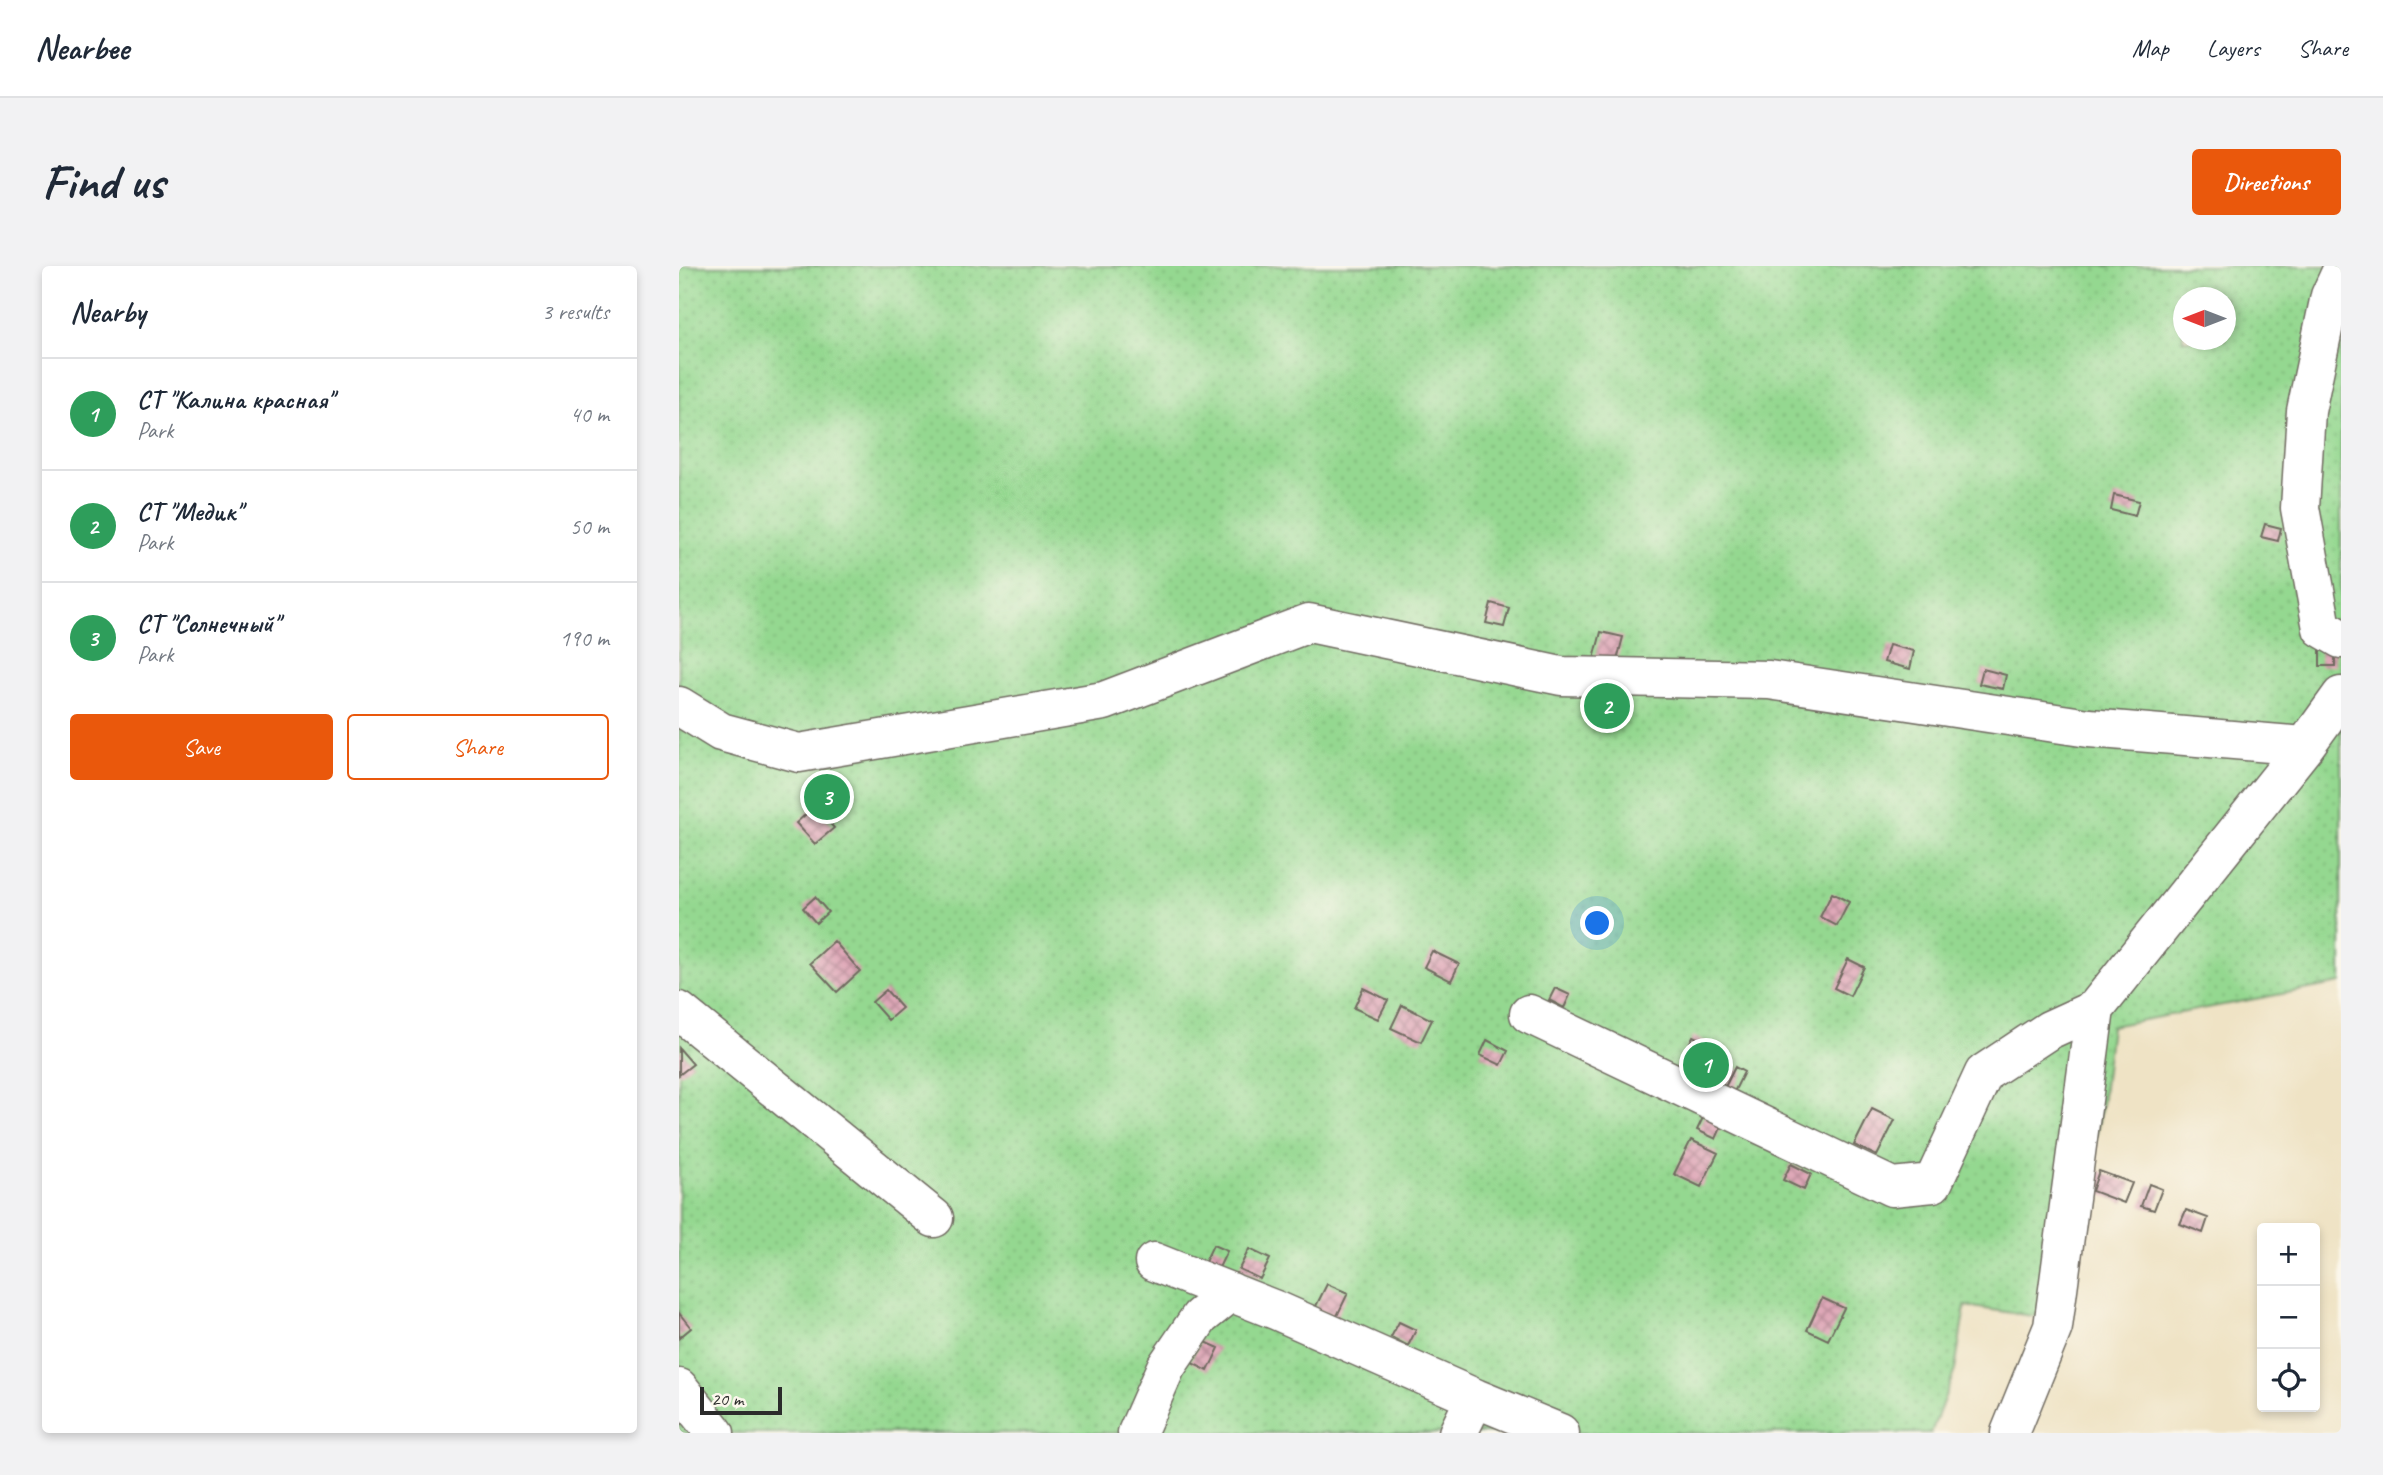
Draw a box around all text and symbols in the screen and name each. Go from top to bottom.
text: Nearbee [35,27,129,69]
text: Map [2132,33,2169,63]
text: Layers [2207,33,2260,63]
text: Share [2298,33,2348,63]
button: Directions [2192,149,2341,215]
text: Find us [42,151,164,213]
north arrow [2173,287,2236,350]
text: Nearby [70,293,146,331]
text: 3 results [542,297,609,326]
text: СТ "Калина красная" [137,383,333,416]
text: 1 [88,400,98,429]
text: 40 m [570,400,609,429]
text: Park [137,416,173,445]
text: СТ "Медик" [137,495,242,528]
text: 2 [88,512,98,541]
text: 50 m [570,512,609,541]
text: Park [137,528,173,557]
text: СТ "Солнечный" [137,607,279,640]
text: 3 [88,624,98,653]
text: 190 m [560,624,609,653]
text: Park [137,640,173,669]
pin: 2 [1584,680,1630,732]
button: Save [70,714,333,780]
button: Share [347,714,609,780]
pin: 3 [804,771,850,823]
your location [1580,906,1614,940]
pin: 1 [1683,1039,1729,1091]
map controls [2257,1223,2320,1412]
button: + [2257,1223,2320,1286]
button: − [2257,1286,2320,1349]
button: locate [2257,1349,2320,1412]
scale bar [700,1384,782,1416]
text: 20 m [711,1387,743,1411]

